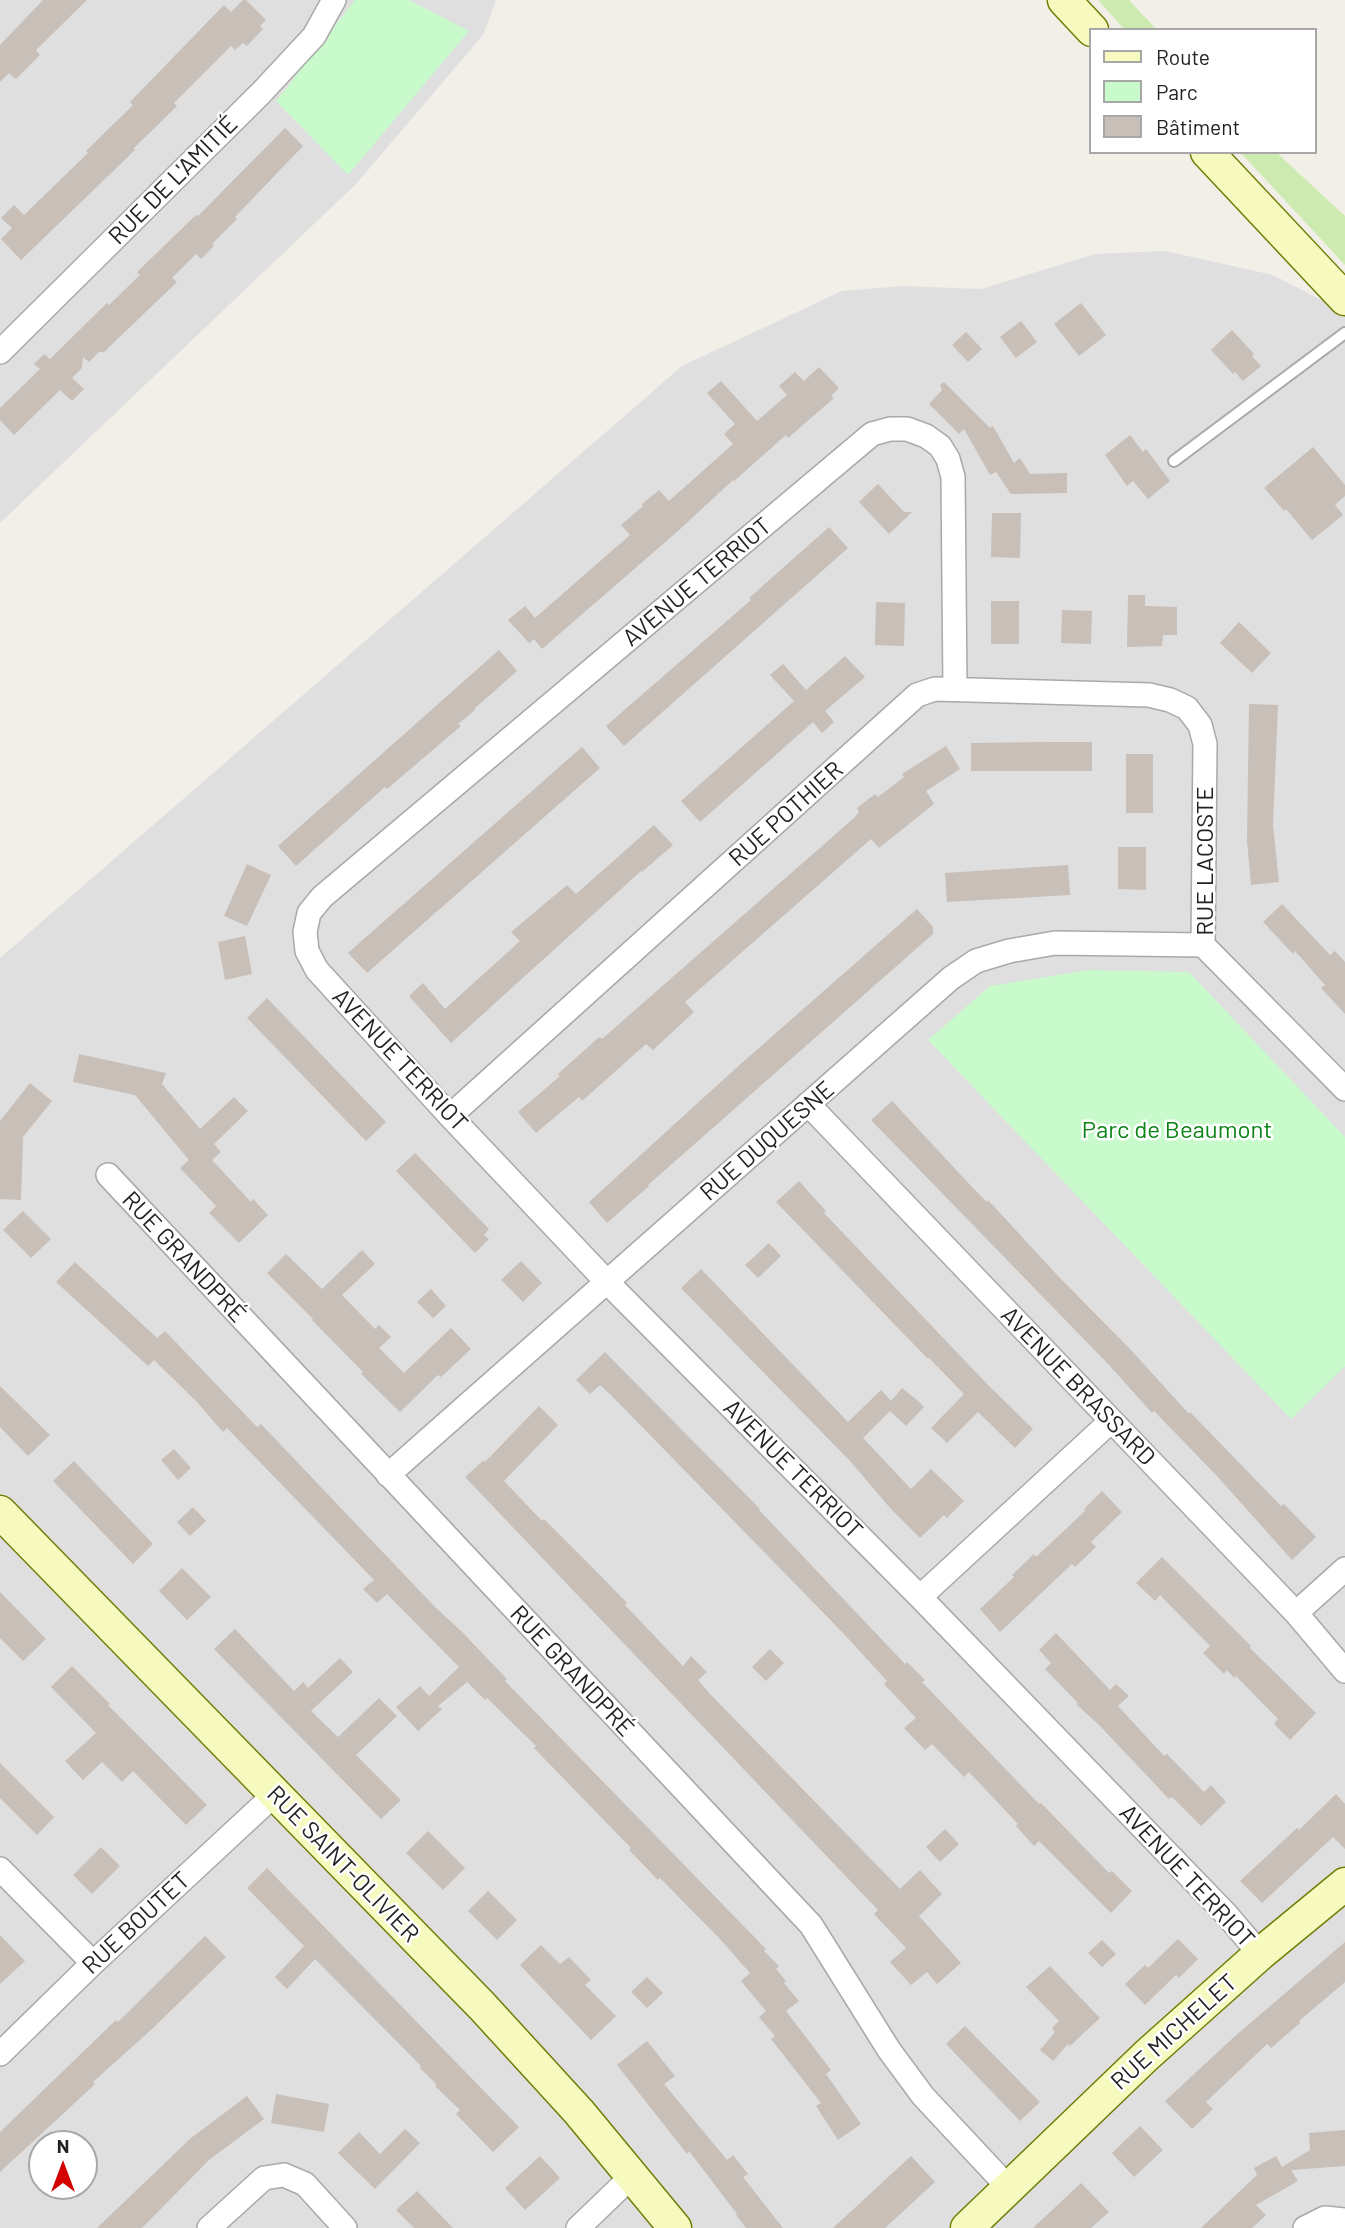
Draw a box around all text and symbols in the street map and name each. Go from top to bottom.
legend [1090,28,1317,154]
text: Route [1156,44,1210,69]
text: Parc [1156,79,1198,104]
street label: RUE DE L'AMITIÉ [103,110,243,250]
text: Bâtiment [1156,114,1240,139]
street label: AVENUE TERRIOT [617,512,777,652]
street label: RUE POTHIER [723,755,849,873]
street label: RUE LACOSTE [1191,786,1219,936]
street label: AVENUE TERRIOT [326,983,474,1137]
street label: RUE DUQUESNE [694,1075,840,1207]
park label: Parc de Beaumont [1082,1116,1272,1144]
street label: RUE GRANDPRÉ [116,1186,252,1328]
street label: AVENUE BRASSARD [995,1301,1161,1471]
street label: AVENUE TERRIOT [717,1393,869,1545]
street label: RUE GRANDPRÉ [504,1600,640,1742]
street label: RUE SAINT-OLIVIER [261,1780,425,1948]
street label: AVENUE TERRIOT [1113,1799,1261,1953]
street label: RUE BOUTET [76,1866,196,1980]
street label: RUE MICHELET [1105,1968,1243,2096]
north arrow [28,2130,98,2200]
text: N [57,2134,69,2157]

